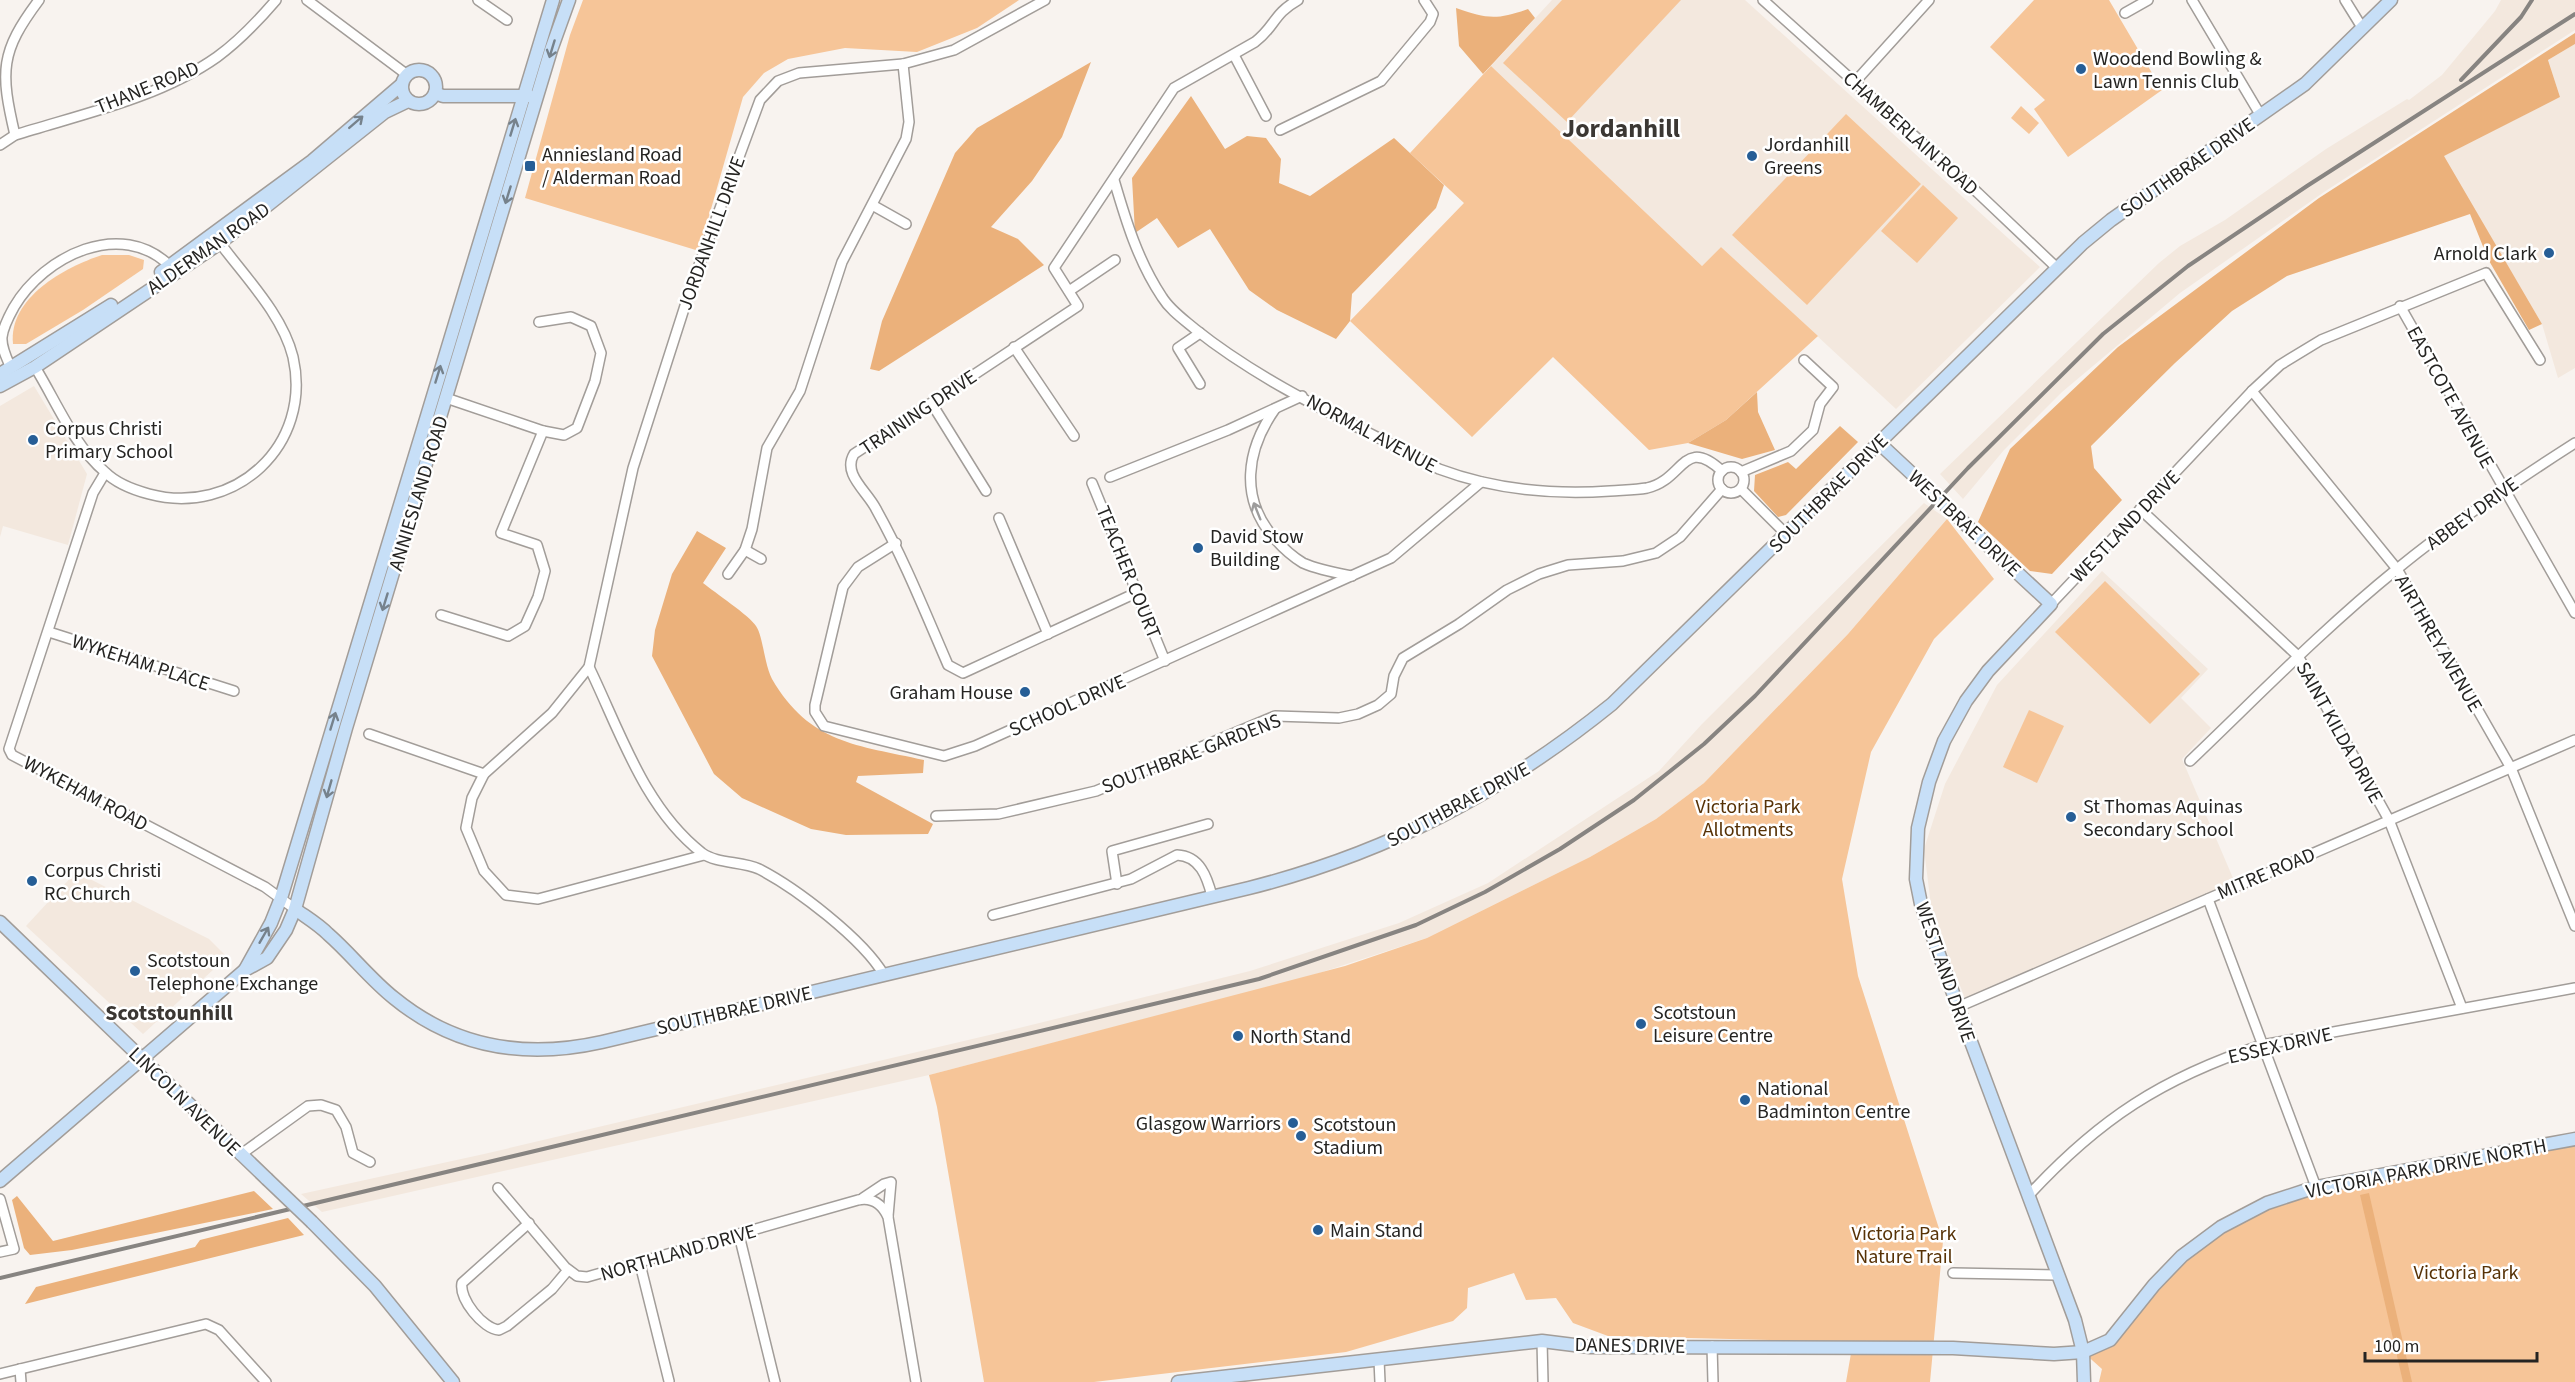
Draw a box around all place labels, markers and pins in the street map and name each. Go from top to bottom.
place label: Woodend Bowling & Lawn Tennis Club [2093,45,2262,96]
marker: Woodend Bowling & Lawn Tennis Club [2074,62,2088,76]
place label: Jordanhill Greens [1764,131,1849,182]
place label: Anniesland Road / Alderman Road [542,141,682,192]
marker: Jordanhill Greens [1745,149,1759,163]
marker: Anniesland Road / Alderman Road [523,159,537,173]
place label: Arnold Clark [2434,240,2537,268]
marker: Arnold Clark [2542,246,2556,260]
place label: Corpus Christi Primary School [45,415,173,466]
marker: Corpus Christi Primary School [26,433,40,447]
place label: David Stow Building [1210,523,1304,574]
marker: David Stow Building [1191,541,1205,555]
place label: Graham House [890,679,1013,707]
marker: Graham House [1018,685,1032,699]
place label: St Thomas Aquinas Secondary School [2083,793,2243,844]
marker: St Thomas Aquinas Secondary School [2064,810,2078,824]
place label: Corpus Christi RC Church [44,857,161,908]
marker: Corpus Christi RC Church [25,874,39,888]
place label: Scotstoun Telephone Exchange [147,947,318,998]
marker: Scotstoun Telephone Exchange [128,964,142,978]
place label: Scotstoun Leisure Centre [1653,999,1773,1050]
marker: Scotstoun Leisure Centre [1634,1017,1648,1031]
place label: North Stand [1250,1023,1351,1051]
marker: North Stand [1231,1029,1245,1043]
place label: National Badminton Centre [1757,1075,1910,1126]
marker: National Badminton Centre [1738,1093,1752,1107]
place label: Glasgow Warriors [1136,1110,1281,1138]
place label: Scotstoun Stadium [1313,1111,1397,1162]
marker: Glasgow Warriors [1286,1116,1300,1130]
marker: Scotstoun Stadium [1294,1129,1308,1143]
place label: Main Stand [1330,1217,1423,1245]
marker: Main Stand [1311,1223,1325,1237]

